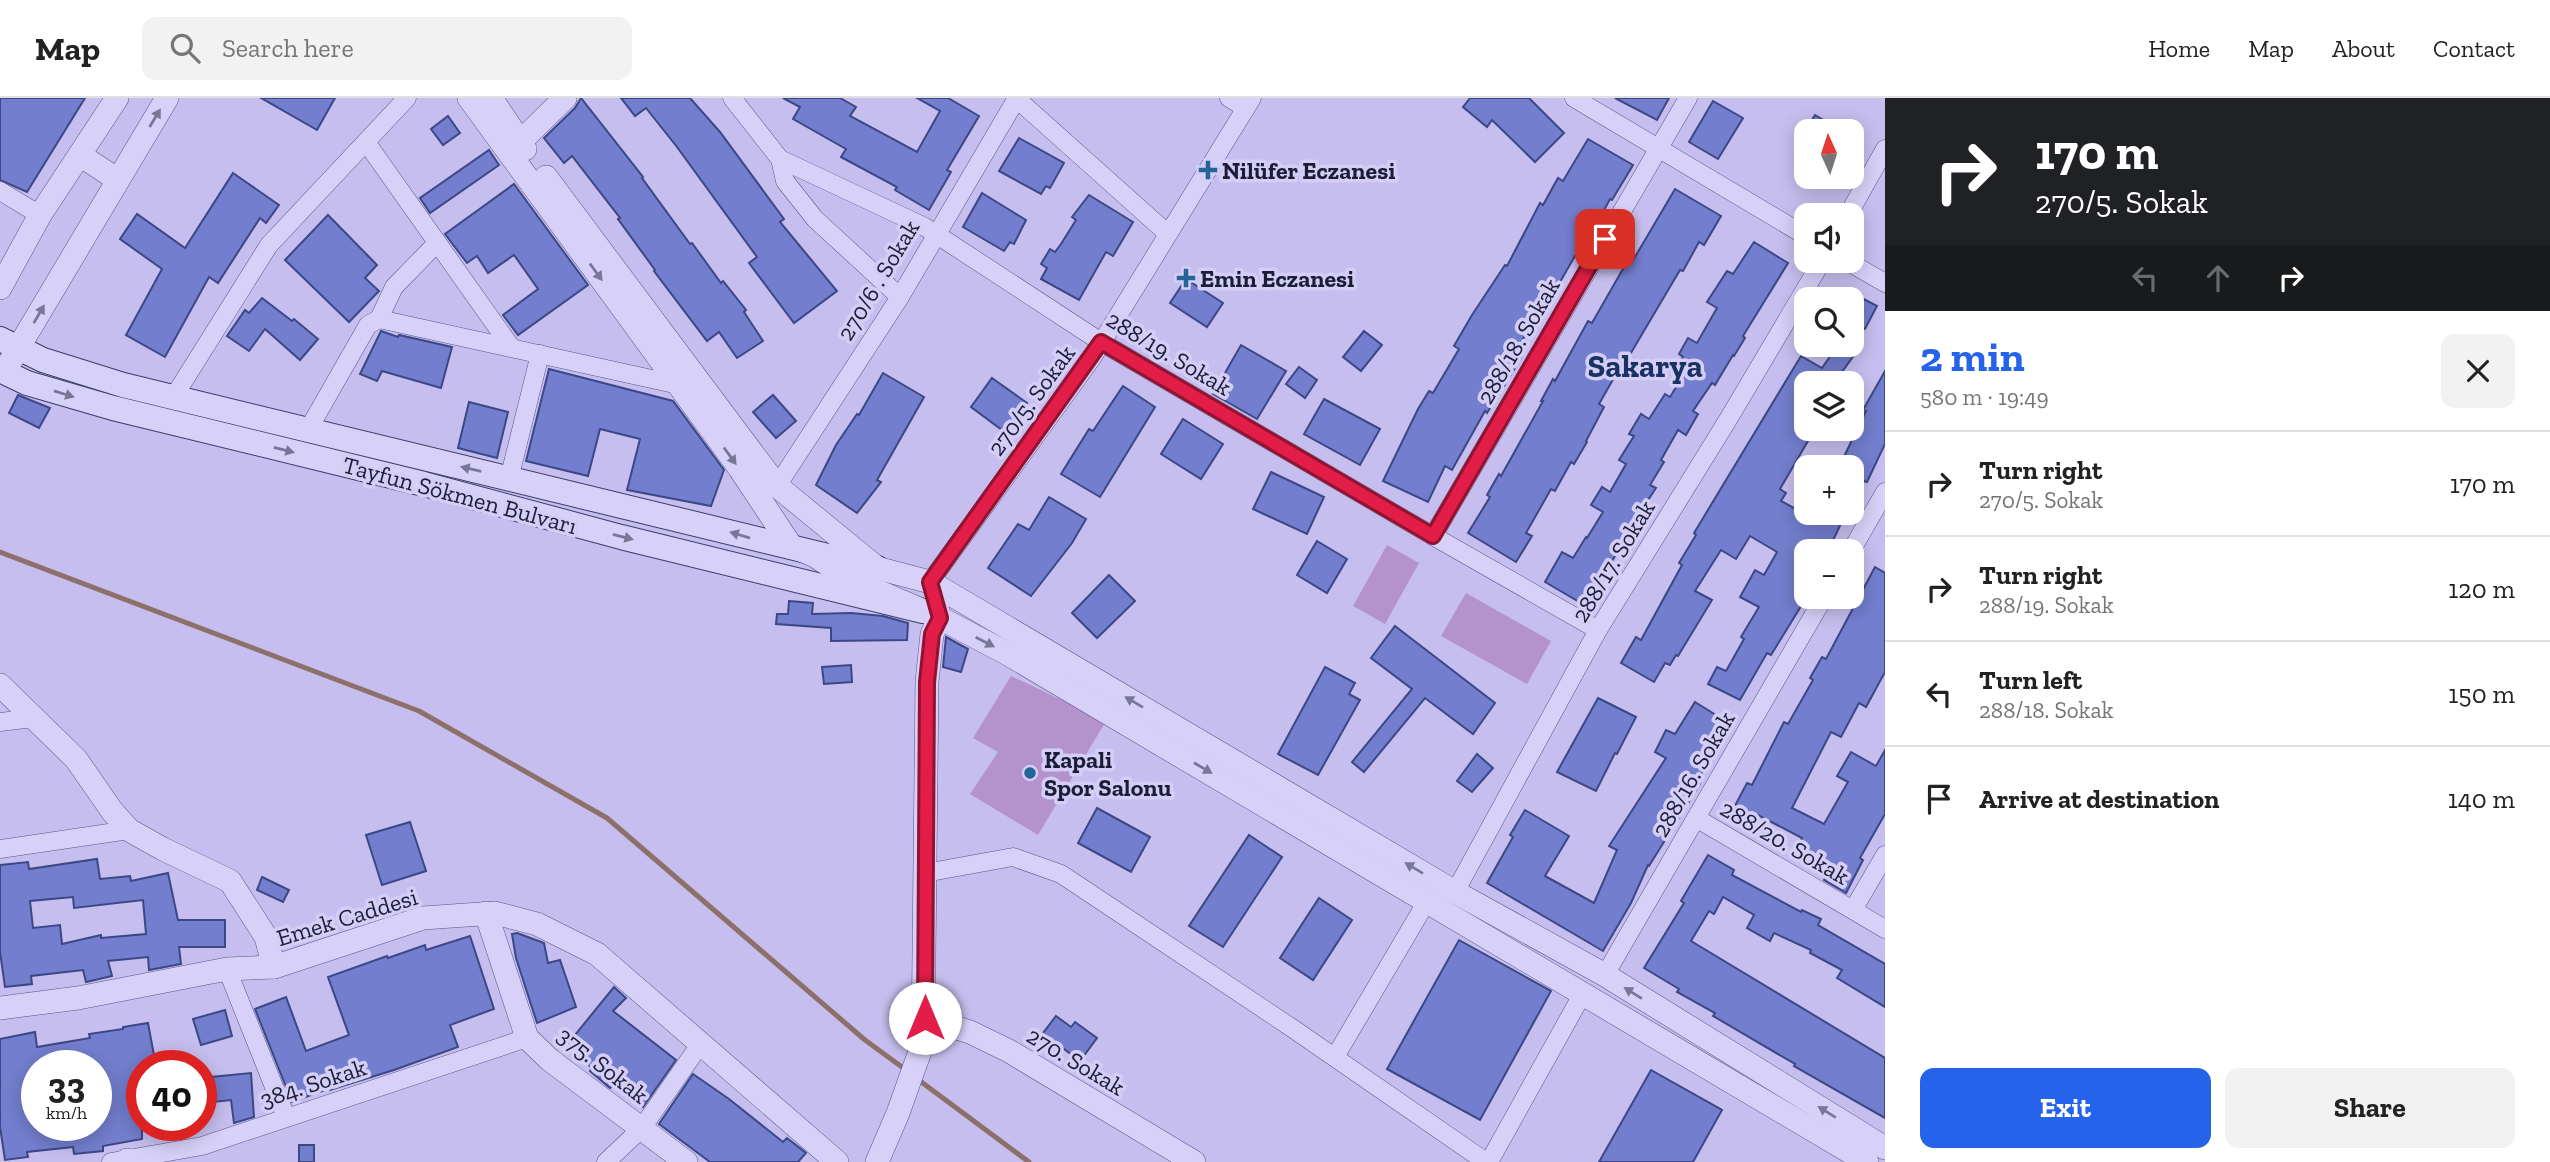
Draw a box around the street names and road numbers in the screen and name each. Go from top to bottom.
street label: 270/6 . Sokak [831,214,926,346]
street label: 288/18. Sokak [1470,273,1566,409]
street label: 288/19. Sokak [1101,304,1237,402]
street label: 270/5. Sokak [981,339,1081,461]
street label: Tayfun Sökmen Bulvarı [340,450,581,540]
street label: 288/17. Sokak [1565,494,1661,627]
street label: 288/16. Sokak [1645,706,1741,842]
street label: 288/20. Sokak [1715,793,1855,891]
street label: Emek Caddesi [273,882,421,952]
street label: 375. Sokak [552,1020,655,1110]
street label: 270. Sokak [1022,1020,1131,1102]
street label: 384. Sokak [256,1052,370,1114]

